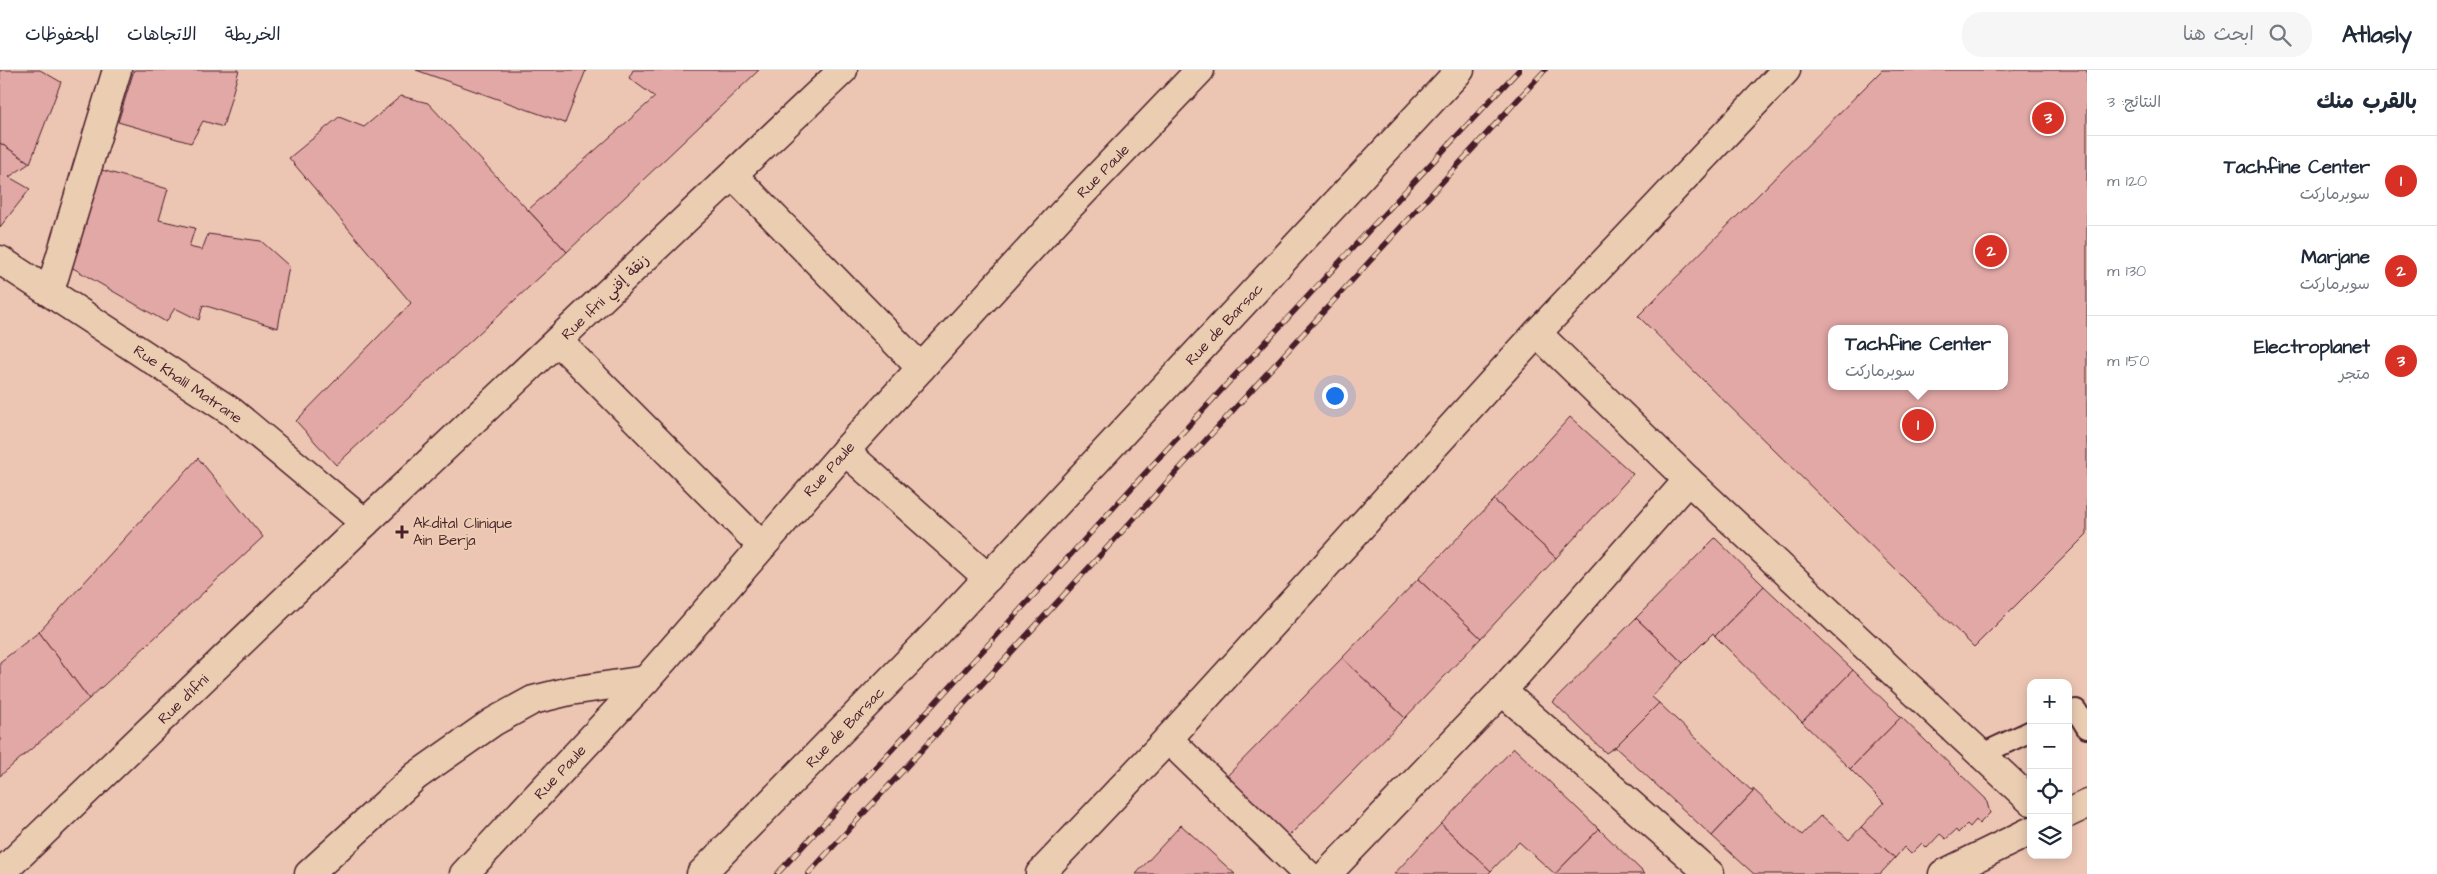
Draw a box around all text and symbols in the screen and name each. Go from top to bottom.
search box [1962,12,2312,57]
text: Atlasly [2342,18,2412,52]
text: ابحث هنا [2183,21,2254,48]
icon: search [2266,21,2294,49]
text: المحفوظات [25,22,99,47]
text: الاتجاهات [127,22,197,47]
text: الخريطة [225,22,281,47]
text: بالقرب منك [2316,87,2417,116]
text: النتائج: 3 [2107,91,2161,113]
pin: 3 [2032,99,2064,137]
street label: Rue Paule [1072,140,1134,203]
text: Tachfine Center [2224,154,2370,181]
text: 120 m [2107,170,2147,192]
text: 1 [2400,170,2402,192]
text: سوبرماركت [2300,183,2370,205]
pin: 2 [1975,232,2007,270]
text: Marjane [2301,244,2370,271]
street label: Rue Ifni زنقة إفني [557,250,655,346]
text: 130 m [2107,260,2146,282]
text: 2 [2396,260,2406,282]
text: سوبرماركت [2300,273,2370,295]
street label: Rue de Barsac [1181,278,1268,370]
popup [1828,325,2008,390]
text: Tachfine Center [1845,331,1991,358]
text: Electroplanet [2254,334,2370,361]
street label: Rue Khalil Matrane [129,340,246,429]
text: 150 m [2107,350,2149,372]
text: 3 [2397,350,2405,372]
text: سوبرماركت [1845,360,1915,382]
text: متجر [2339,363,2370,385]
your location [1322,383,1348,409]
pin: 1 [1902,406,1934,444]
street label: Rue Paule [799,437,860,502]
place label: Akdital Clinique Ain Berja [413,513,512,551]
marker: Akdital Clinique Ain Berja [395,525,409,539]
street label: Rue d'Ifni [153,669,214,729]
map controls [2027,679,2072,859]
button: + [2027,679,2072,724]
street label: Rue de Barsac [801,682,890,773]
button: − [2027,724,2072,769]
street label: Rue Paule [530,740,591,804]
button: locate [2027,769,2072,814]
button: layers [2027,814,2072,859]

